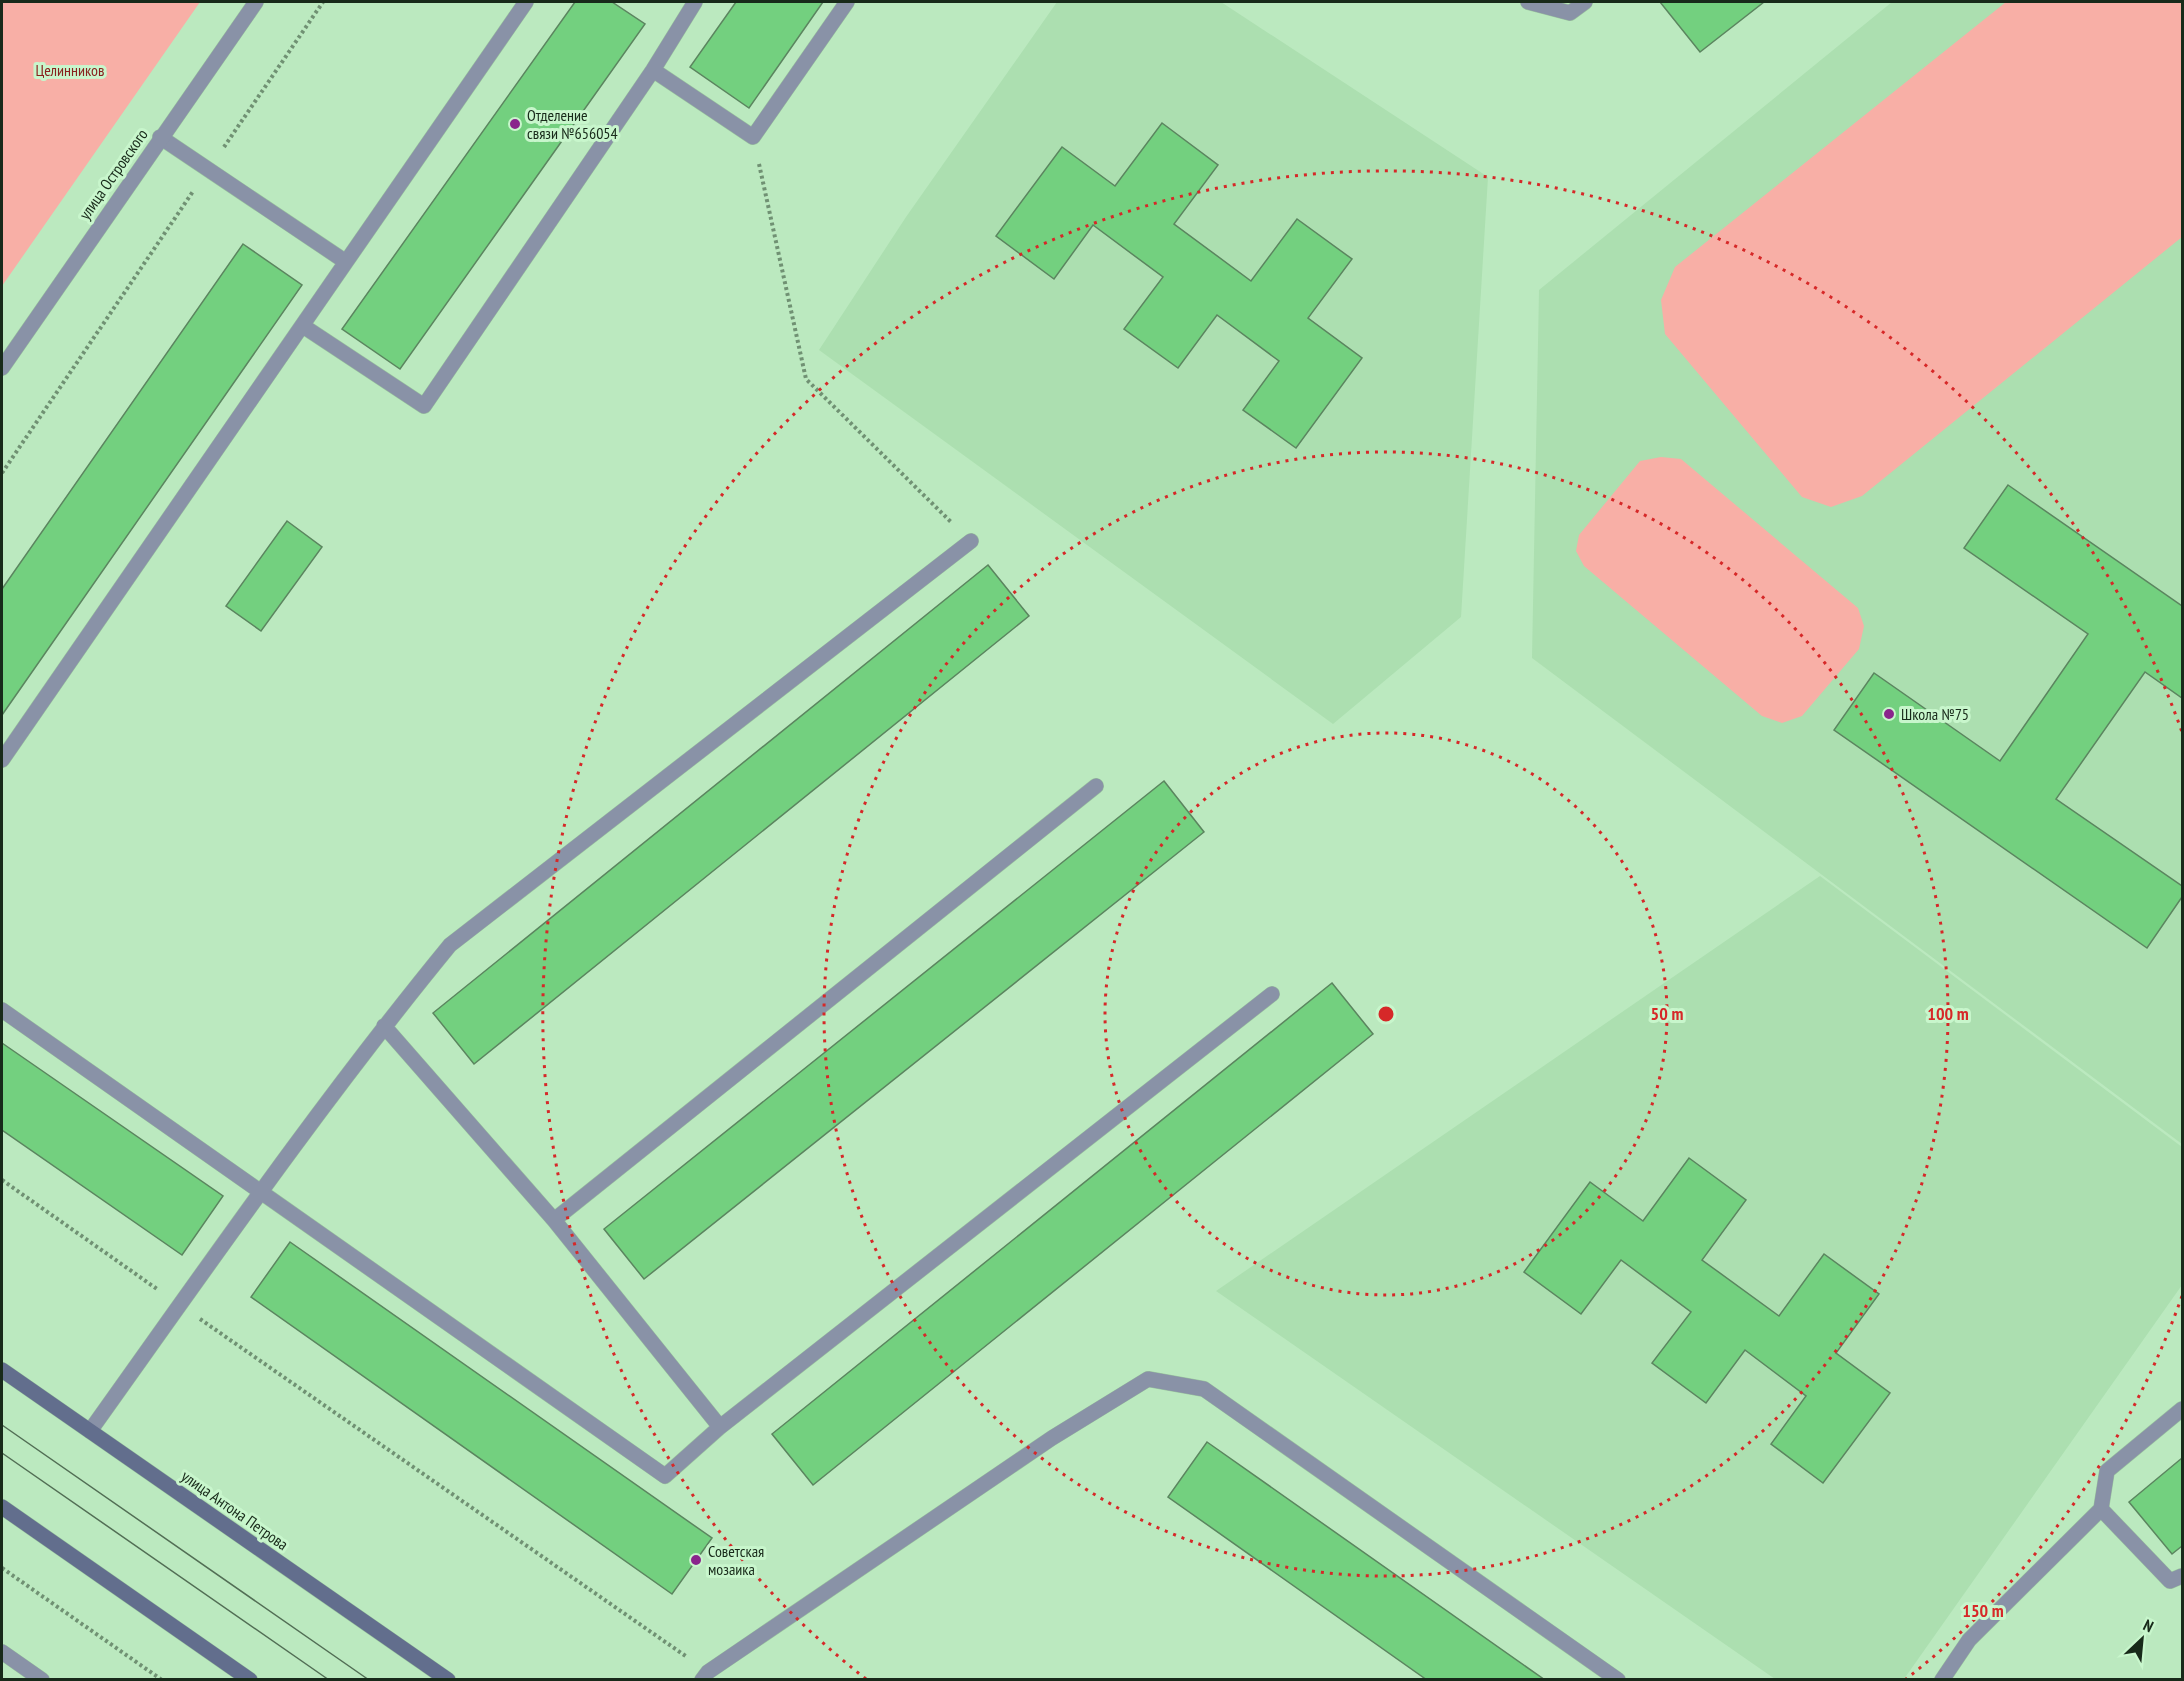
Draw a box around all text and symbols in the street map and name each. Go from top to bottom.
park label: Целинников [36,60,104,80]
place label: Отделение связи №656054 [527,105,618,143]
marker: Отделение связи №656054 [508,117,522,131]
street label: улица Островского [74,125,152,223]
place label: Школа №75 [1901,704,1969,724]
marker: Школа №75 [1882,707,1896,721]
text: 50 m [1651,1002,1683,1025]
text: 100 m [1927,1002,1969,1025]
centre of rings [1376,1004,1396,1024]
street label: улица Антона Петрова [178,1466,292,1554]
place label: Советская мозаика [708,1541,764,1579]
marker: Советская мозаика [689,1553,703,1567]
text: 150 m [1962,1599,2004,1622]
north arrow [2112,1609,2172,1669]
text: N [2140,1615,2157,1636]

